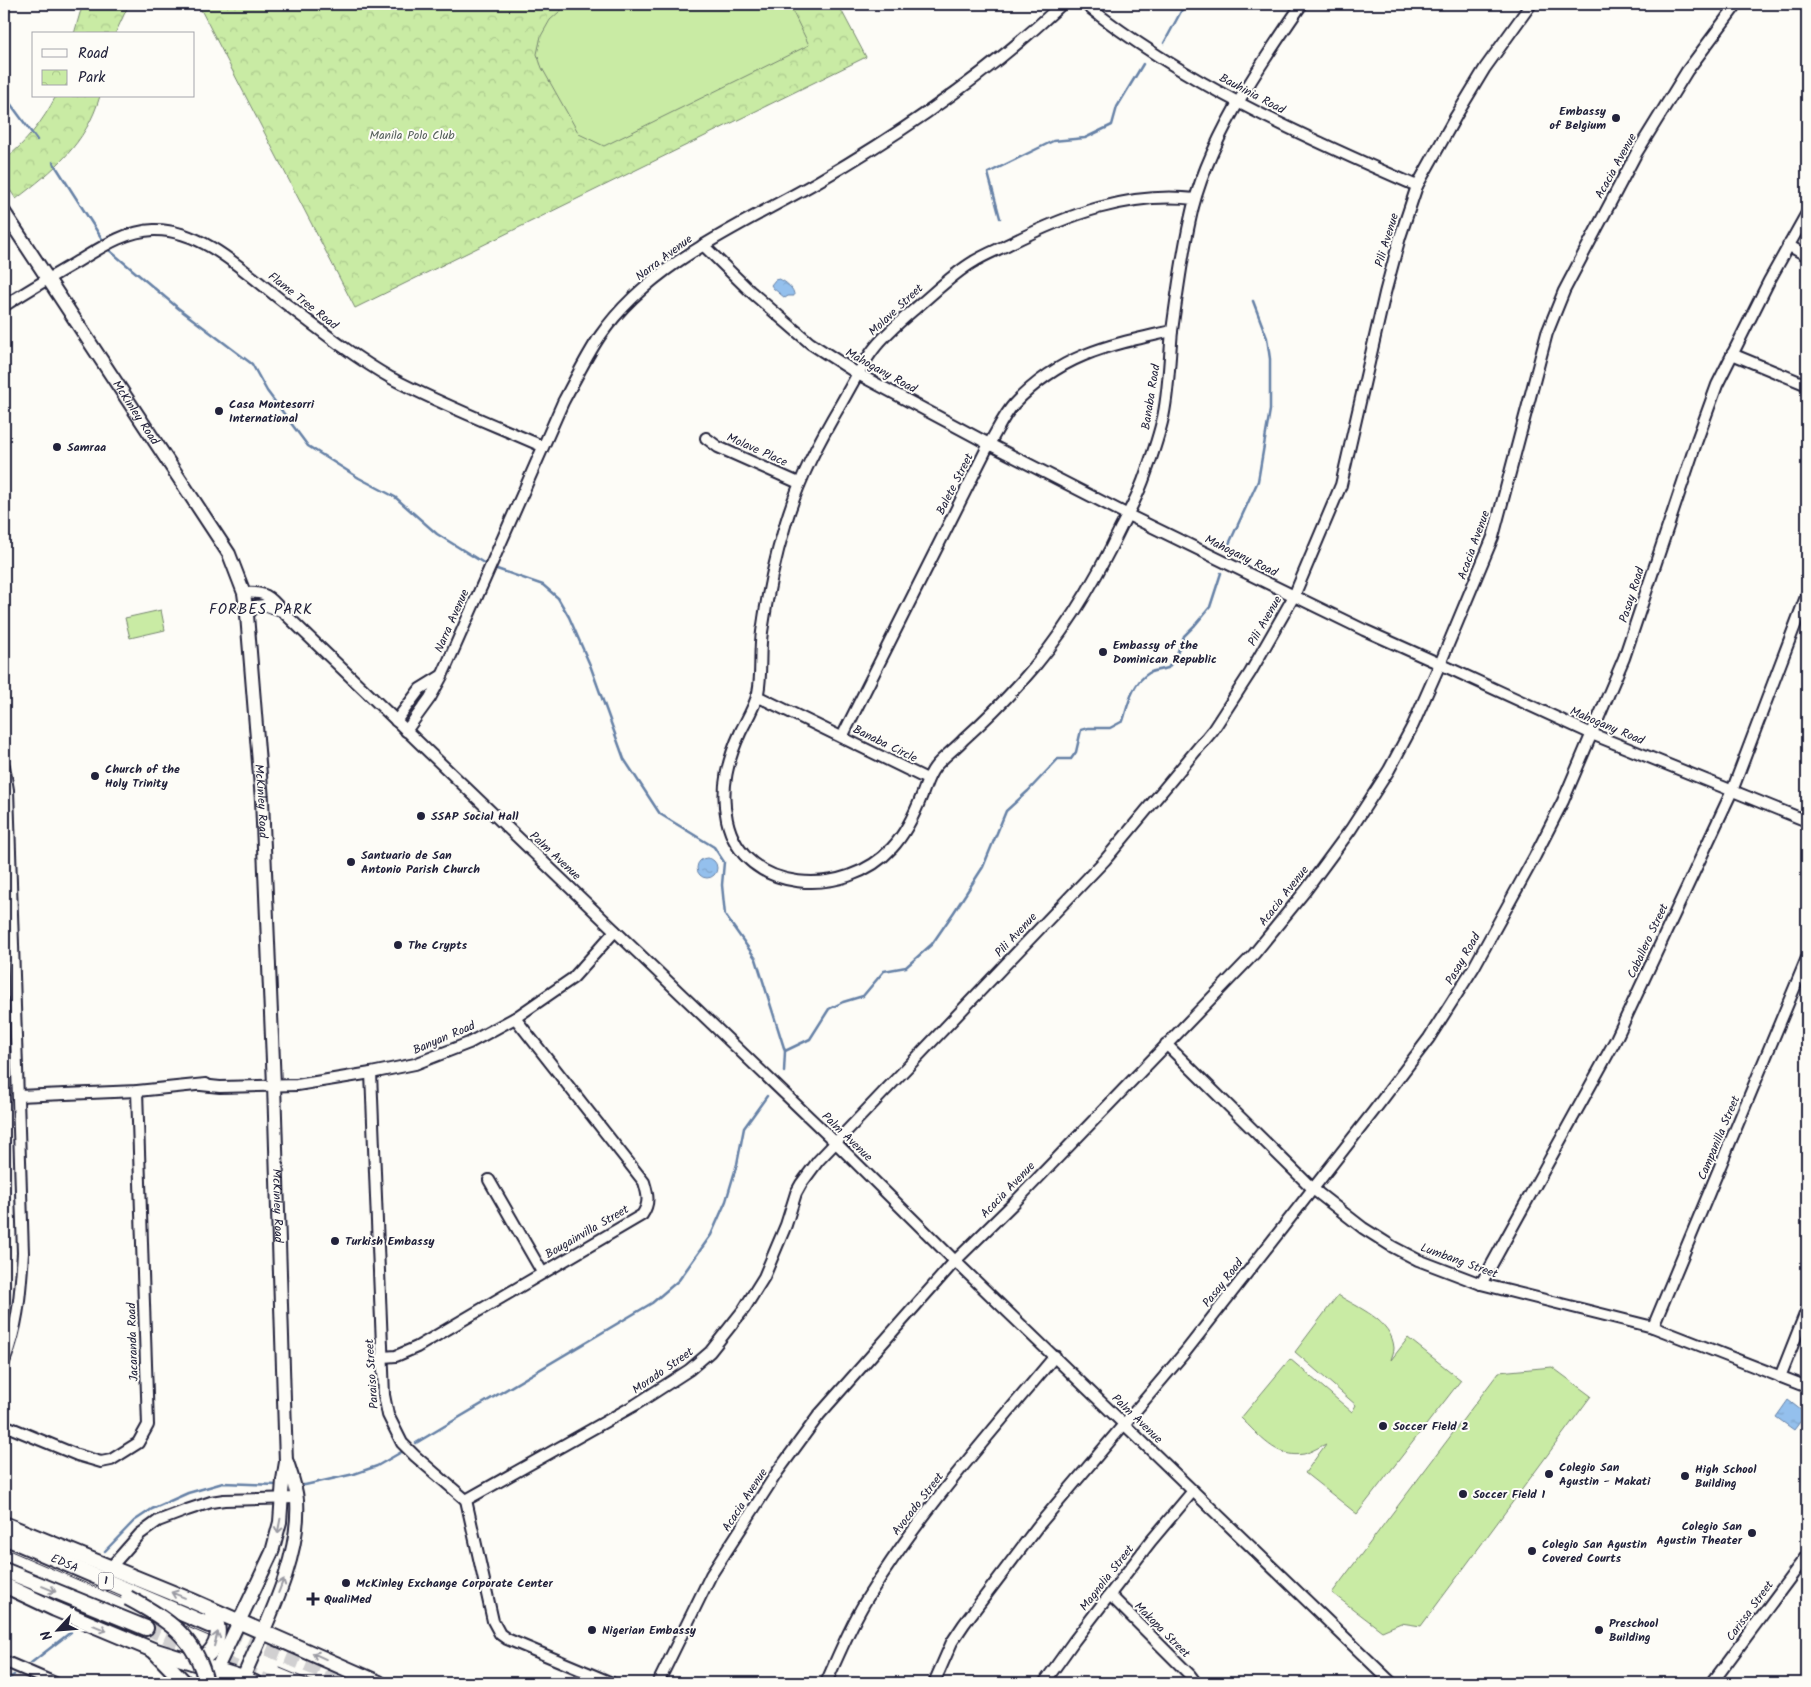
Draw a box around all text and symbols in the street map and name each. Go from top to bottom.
legend [32,32,195,98]
text: Road [78,42,109,66]
text: Park [78,66,106,90]
street label: Bauhinia Road [1216,69,1289,120]
place label: Embassy of Belgium [1550,102,1607,135]
marker: Embassy of Belgium [1610,112,1622,124]
park label: Manila Polo Club [369,126,455,145]
street label: Acacia Avenue [1590,129,1642,202]
street label: Pili Avenue [1370,210,1404,269]
street label: Narra Avenue [631,230,697,286]
street label: Flame Tree Road [264,267,343,335]
street label: Molave Street [864,279,928,341]
street label: Mahogany Road [842,343,921,399]
street label: Banaba Road [1136,362,1166,431]
street label: McKinley Road [108,376,165,449]
place label: Casa Montesorri International [229,395,315,428]
marker: Casa Montesorri International [213,405,225,417]
street label: Molave Place [724,428,791,472]
place label: Samraa [67,438,106,457]
marker: Samraa [51,441,63,453]
street label: Balete Street [931,450,979,518]
street label: Acacia Avenue [1453,507,1495,582]
street label: Mahogany Road [1201,530,1282,582]
street label: Pasay Road [1614,564,1650,625]
street label: Narra Avenue [430,586,475,656]
street label: Pili Avenue [1243,592,1287,650]
district label: FORBES PARK [209,598,313,622]
place label: Embassy of the Dominican Republic [1113,636,1217,669]
marker: Embassy of the Dominican Republic [1097,646,1109,658]
street label: Mahogany Road [1567,702,1648,751]
street label: Banaba Circle [849,720,921,768]
place label: Church of the Holy Trinity [105,760,180,793]
street label: McKinley Road [250,763,273,839]
marker: Church of the Holy Trinity [89,770,101,782]
place label: SSAP Social Hall [431,807,519,826]
marker: SSAP Social Hall [415,810,427,822]
street label: Palm Avenue [525,827,586,885]
place label: Santuario de San Antonio Parish Church [361,846,480,879]
marker: Santuario de San Antonio Parish Church [345,856,357,868]
street label: Acacia Avenue [1254,861,1314,930]
street label: Caballero Street [1622,900,1674,982]
street label: Pili Avenue [990,908,1042,962]
street label: Pasay Road [1440,929,1486,989]
place label: The Crypts [408,936,468,955]
marker: The Crypts [392,939,404,951]
street label: Banyan Road [410,1016,479,1060]
street label: Campanilla Street [1693,1093,1745,1183]
street label: Palm Avenue [817,1108,877,1167]
street label: Acacia Avenue [976,1157,1040,1223]
street label: McKinley Road [267,1168,289,1244]
street label: Bougainvilla Street [541,1200,633,1264]
place label: Turkish Embassy [345,1232,435,1251]
marker: Turkish Embassy [329,1235,341,1247]
street label: Lumbang Street [1418,1238,1501,1284]
street label: Pasay Road [1198,1254,1249,1311]
street label: Jacaranda Road [122,1301,144,1382]
street label: Paraiso Street [360,1338,384,1410]
street label: Morado Street [628,1343,698,1399]
street label: Palm Avenue [1107,1390,1167,1449]
place label: Soccer Field 2 [1393,1417,1468,1436]
marker: Soccer Field 2 [1377,1420,1389,1432]
place label: Colegio San Agustin - Makati [1559,1458,1651,1491]
place label: High School Building [1695,1460,1757,1493]
street label: Acacia Avenue [717,1464,773,1535]
street label: Avocado Street [887,1468,949,1540]
marker: Colegio San Agustin - Makati [1543,1468,1555,1480]
marker: High School Building [1679,1470,1691,1482]
place label: Soccer Field 1 [1473,1485,1545,1504]
marker: Soccer Field 1 [1457,1488,1469,1500]
one-way arrow [274,1517,283,1533]
place label: Colegio San Agustin Theater [1657,1517,1743,1550]
marker: Colegio San Agustin Theater [1746,1527,1758,1539]
place label: Colegio San Agustin Covered Courts [1542,1535,1647,1568]
street label: Magnolia Street [1075,1541,1139,1615]
marker: Colegio San Agustin Covered Courts [1526,1545,1538,1557]
street label: EDSA [48,1549,81,1577]
road number: 1 [98,1572,114,1590]
place label: McKinley Exchange Corporate Center [356,1574,553,1593]
marker: McKinley Exchange Corporate Center [340,1577,352,1589]
street label: Carissa Street [1722,1577,1779,1645]
one-way arrow [276,1579,286,1594]
one-way arrow [41,1584,56,1594]
one-way arrow [171,1590,186,1600]
place label: QualiMed [324,1590,372,1609]
marker: QualiMed [306,1592,320,1606]
street label: Makopa Street [1130,1598,1195,1663]
north arrow [32,1604,82,1654]
place label: Preschool Building [1609,1614,1659,1647]
place label: Nigerian Embassy [602,1621,697,1640]
one-way arrow [92,1623,107,1633]
marker: Nigerian Embassy [586,1624,598,1636]
marker: Preschool Building [1593,1624,1605,1636]
text: N [35,1626,59,1644]
one-way arrow [212,1631,221,1647]
one-way arrow [312,1651,327,1661]

